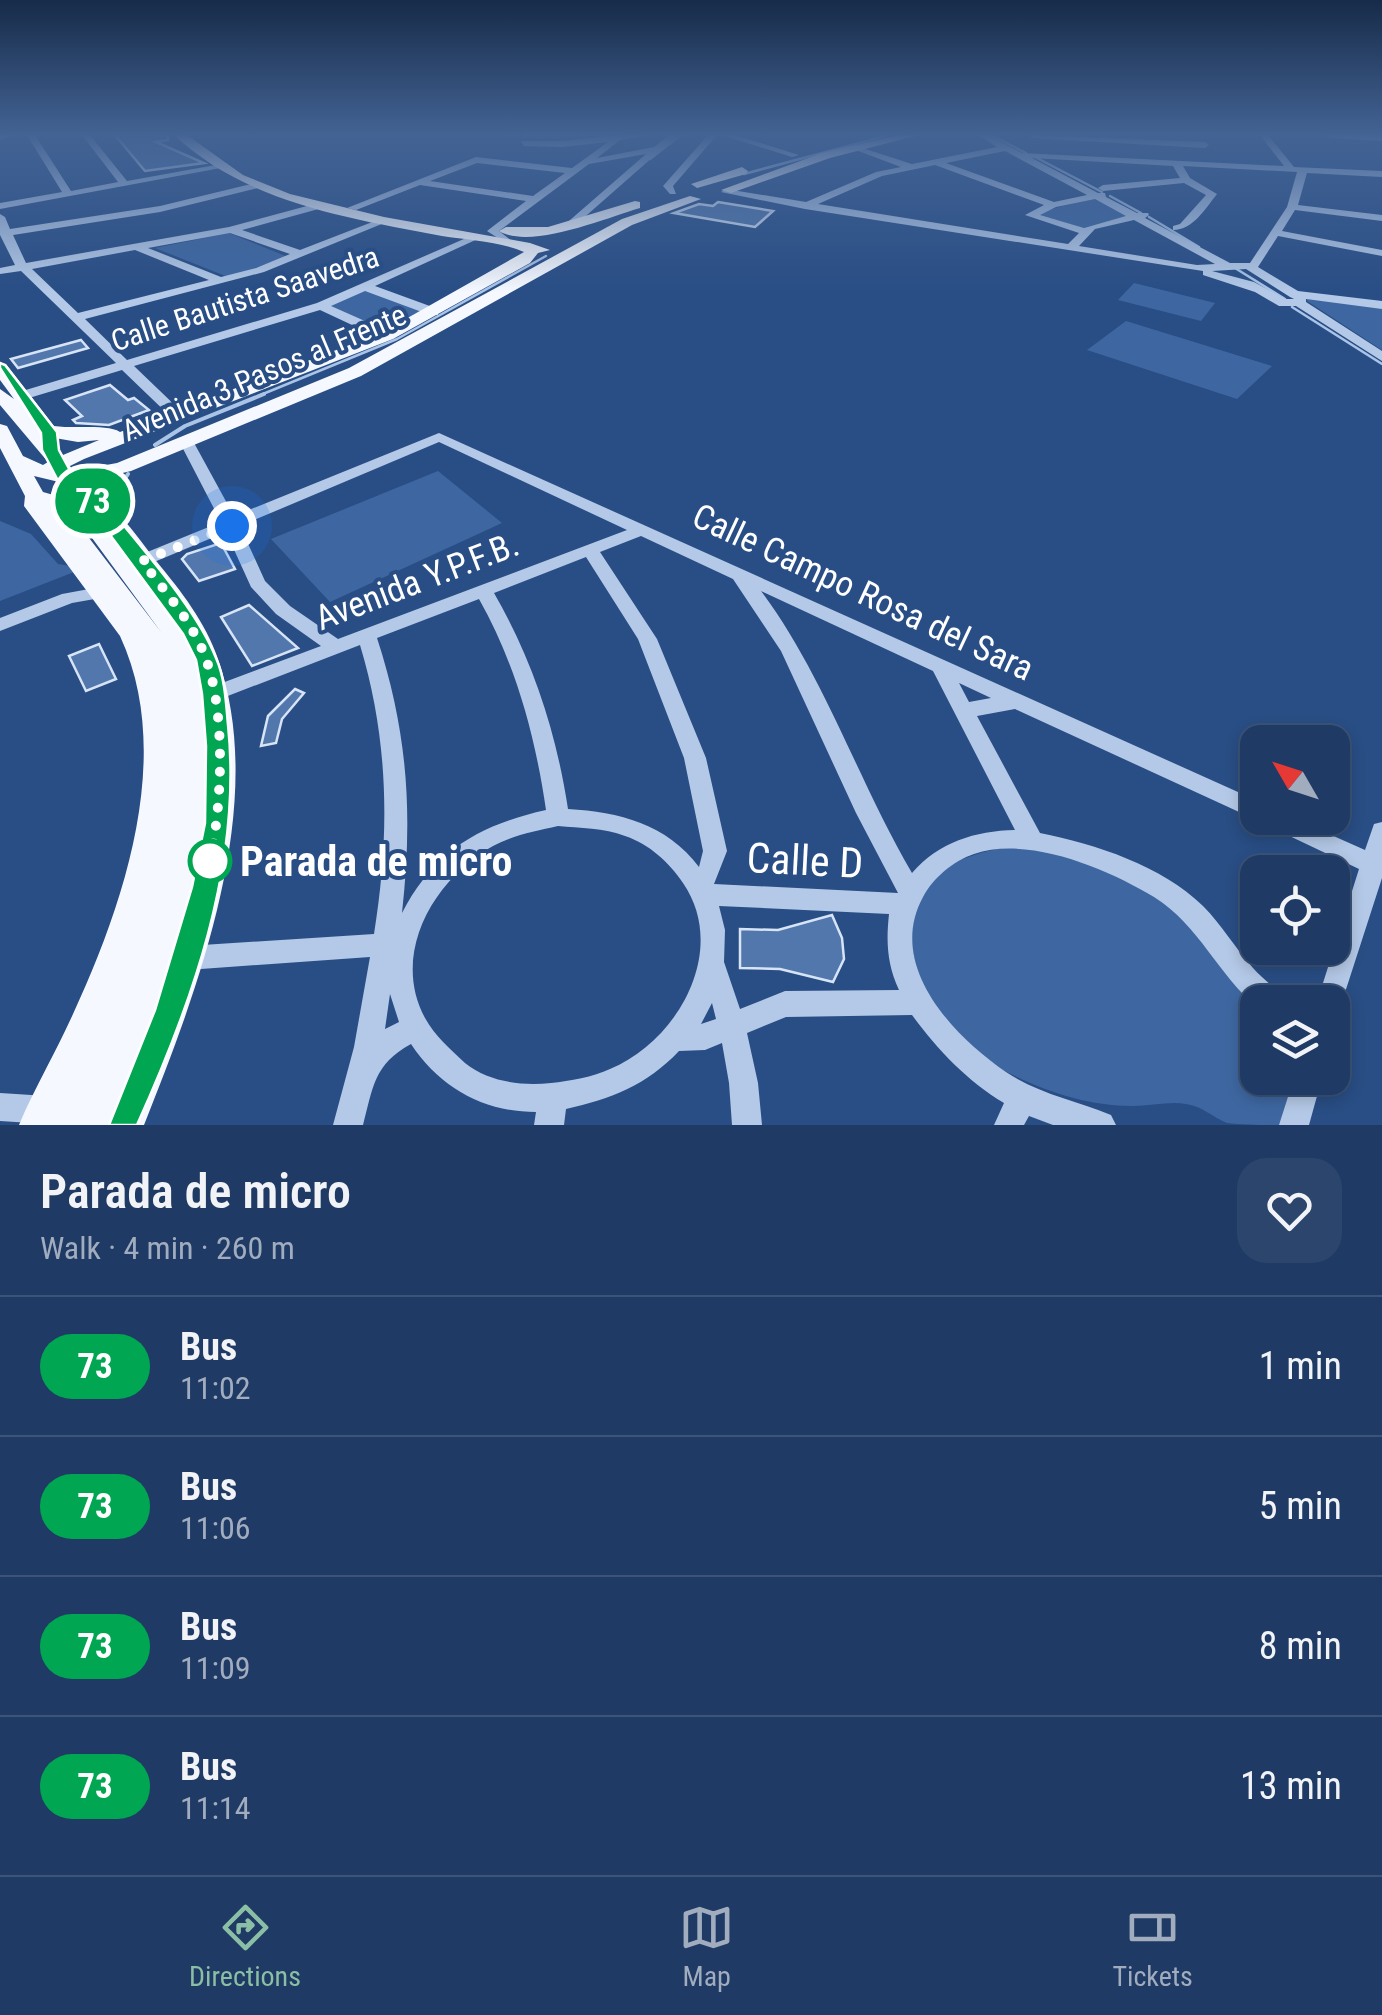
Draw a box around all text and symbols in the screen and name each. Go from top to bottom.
street label: Calle Bautista Saavedra [107,239,383,358]
street label: Avenida 3 Pasos al Frente [116,297,411,448]
line badge: 73 [48,468,138,534]
text: 73 [75,481,111,522]
street label: Calle Campo Rosa del Sara [686,495,1040,689]
your location [207,501,257,551]
street label: Avenida Y.P.F.B. [309,524,525,639]
north arrow [1240,725,1350,835]
map controls [1240,725,1350,1095]
street label: Calle D [746,833,864,888]
place label: Parada de micro [240,837,513,886]
marker: Parada de micro [189,840,231,882]
button: locate [1240,855,1350,965]
button: layers [1240,985,1350,1095]
button: heart [1237,1158,1342,1263]
text: Parada de micro [40,1163,351,1220]
text: Walk · 4 min · 260 m [40,1229,295,1267]
text: Bus [180,1325,237,1369]
text: 1 min [1259,1344,1342,1388]
text: 73 [77,1346,113,1387]
text: 11:02 [180,1369,251,1407]
text: Bus [180,1465,237,1509]
text: 5 min [1259,1484,1342,1528]
text: 73 [77,1486,113,1527]
text: 11:06 [180,1509,251,1547]
text: Bus [180,1605,237,1649]
text: 8 min [1259,1624,1342,1668]
text: 73 [77,1626,113,1667]
text: 11:09 [180,1649,251,1687]
text: Bus [180,1745,237,1789]
text: 13 min [1240,1764,1342,1808]
text: 73 [77,1766,113,1807]
text: 11:14 [180,1789,251,1827]
tab: Directions [189,1900,301,1993]
tab: Map [679,1900,734,1993]
tab: Tickets [1112,1900,1193,1993]

